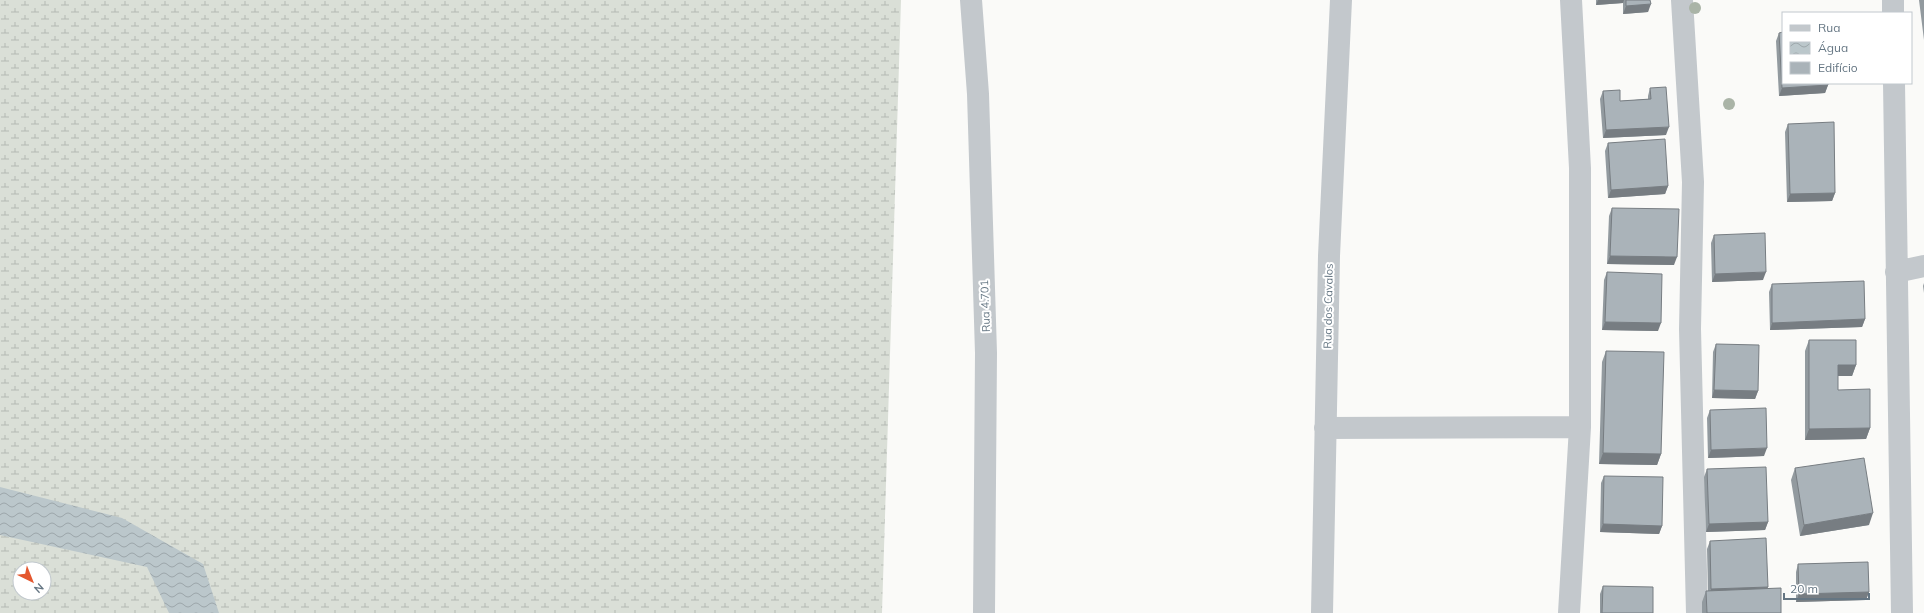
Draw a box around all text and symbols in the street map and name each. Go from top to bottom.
legend [1782,12,1912,84]
text: Rua [1818,20,1840,35]
text: Água [1818,40,1848,55]
text: Edifício [1818,60,1858,75]
street label: Rua dos Cavalos [1320,263,1336,349]
street label: Rua 4.701 [977,280,993,332]
north arrow [12,561,52,601]
scale bar [1784,575,1869,601]
text: N [31,580,47,596]
text: 20 m [1790,581,1818,596]

